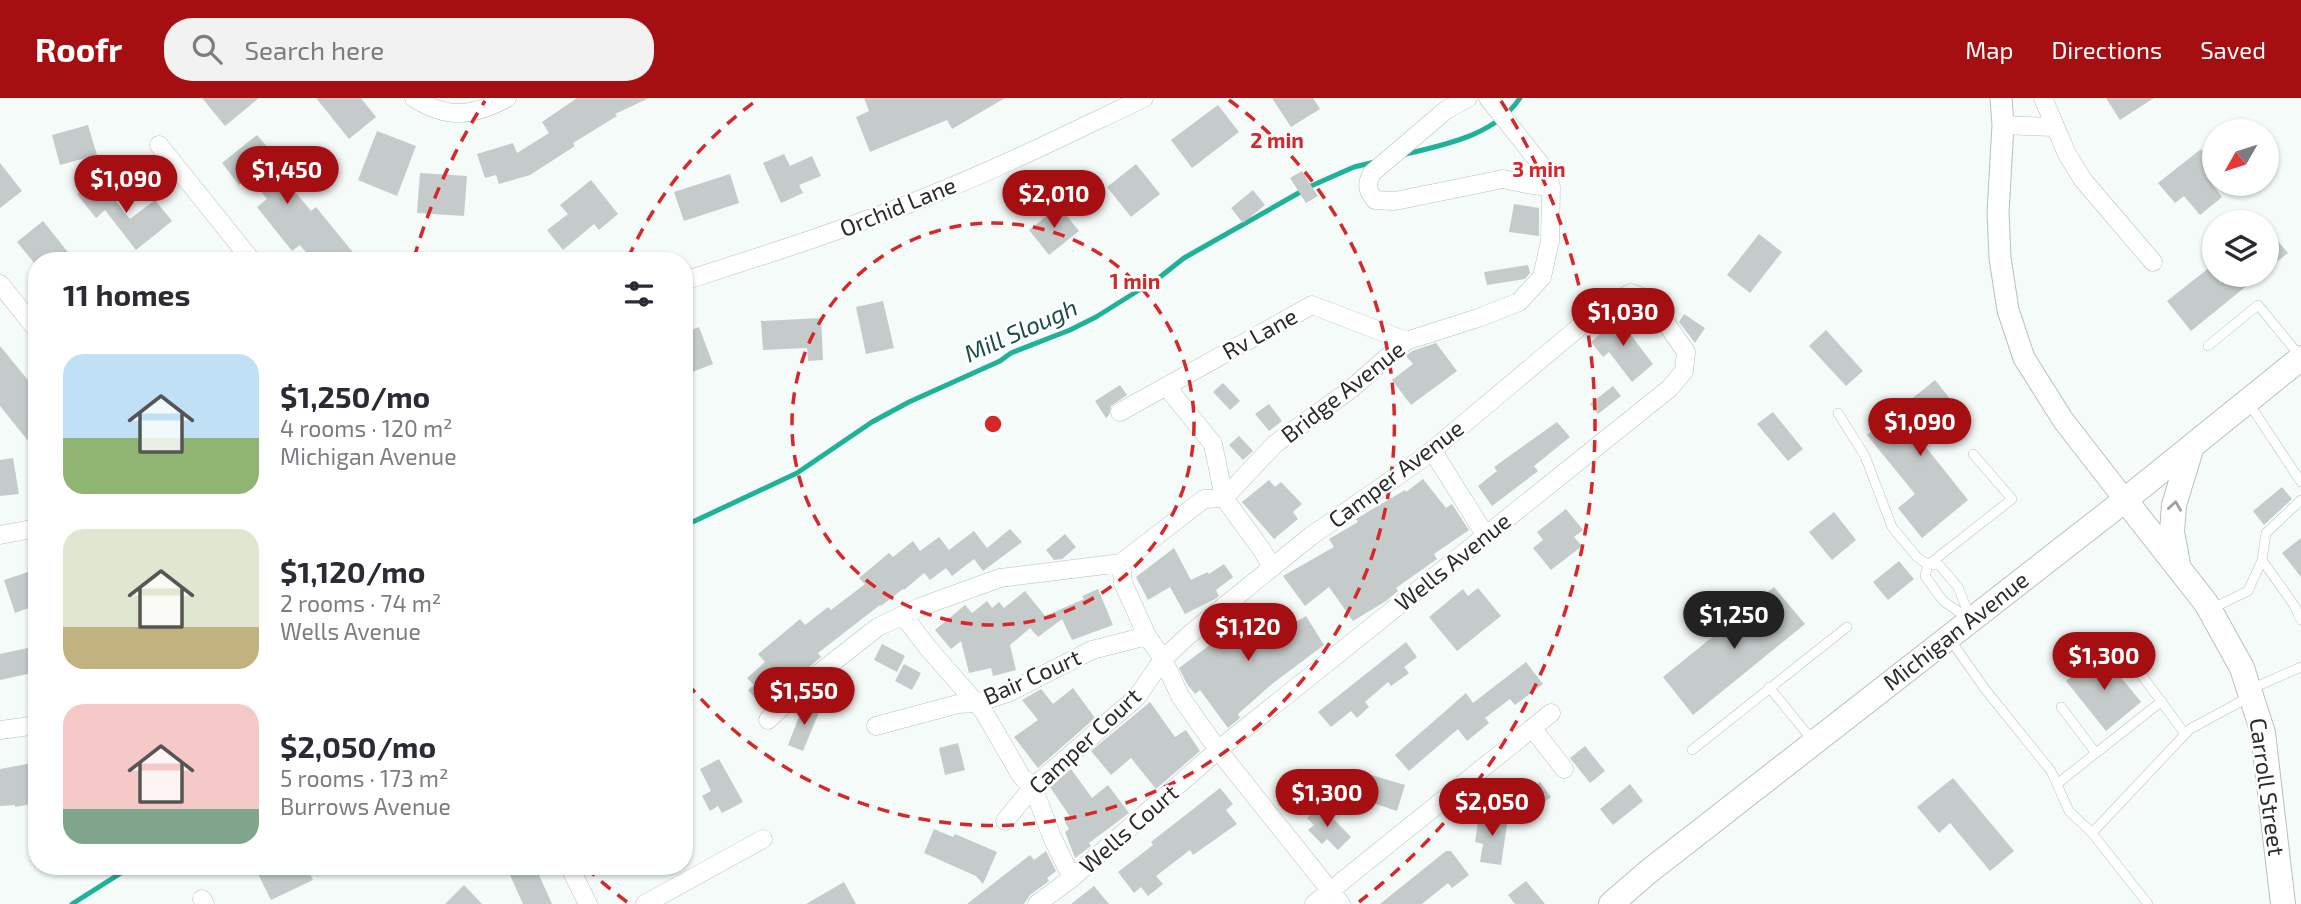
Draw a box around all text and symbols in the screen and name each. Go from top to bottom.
search box [164,18,654,81]
text: Roofr [35,29,122,69]
icon: search [188,30,226,68]
text: Search here [244,34,384,65]
text: Map [1965,35,2013,64]
text: Directions [2051,35,2162,64]
text: Saved [2200,35,2266,64]
north arrow [2202,119,2278,196]
map controls [2202,119,2279,287]
text: 2 min [1250,127,1304,152]
pin: $1,450 [230,146,344,206]
text: $1,450 [252,155,322,183]
pin: $1,090 [69,156,183,215]
text: 3 min [1512,156,1566,181]
text: $1,090 [90,164,162,192]
street label: Orchid Lane [835,170,960,242]
pin: $2,010 [997,170,1111,230]
text: $2,010 [1018,179,1090,207]
button: layers [2202,210,2279,287]
text: 1 min [1110,268,1160,293]
icon: filters [620,275,658,313]
text: 11 homes [63,276,190,312]
pin: $1,030 [1566,288,1680,348]
water label: Mill Slough [959,292,1082,367]
text: $1,030 [1588,297,1658,325]
street label: Rv Lane [1217,301,1302,365]
street label: Bridge Avenue [1275,334,1410,448]
text: $1,250/mo [280,378,430,414]
icon: home [119,382,203,466]
pin: $1,090 [1863,398,1977,458]
text: $1,090 [1884,407,1956,435]
centre of rings [981,412,1005,436]
street label: Camper Avenue [1322,413,1469,533]
text: 4 rooms · 120 m² [280,414,453,442]
text: Michigan Avenue [280,442,457,470]
one-way arrow [2167,500,2182,512]
street label: Wells Avenue [1389,506,1516,616]
text: $1,120/mo [280,553,425,589]
icon: home [119,557,203,641]
street label: Michigan Avenue [1877,565,2034,696]
text: 2 rooms · 74 m² [280,589,441,617]
pin: $1,250 [1677,592,1791,651]
text: $1,250 [1699,600,1769,628]
pin: $1,120 [1191,603,1305,663]
text: $1,120 [1215,612,1281,640]
text: Wells Avenue [280,617,421,645]
pin: $1,300 [2047,632,2161,692]
text: $1,300 [2069,641,2139,669]
street label: Bair Court [979,642,1085,710]
pin: $1,550 [747,668,861,727]
text: $1,550 [770,676,838,704]
street label: Camper Court [1023,681,1146,799]
street label: Carroll Street [2244,716,2292,858]
text: $2,050/mo [280,728,436,764]
icon: home [119,732,203,816]
text: 5 rooms · 173 m² [280,764,449,792]
pin: $1,300 [1270,770,1384,829]
street label: Wells Court [1073,778,1184,879]
text: $1,300 [1292,778,1362,806]
pin: $2,050 [1435,778,1549,838]
text: $2,050 [1455,787,1529,815]
text: Burrows Avenue [280,792,451,820]

